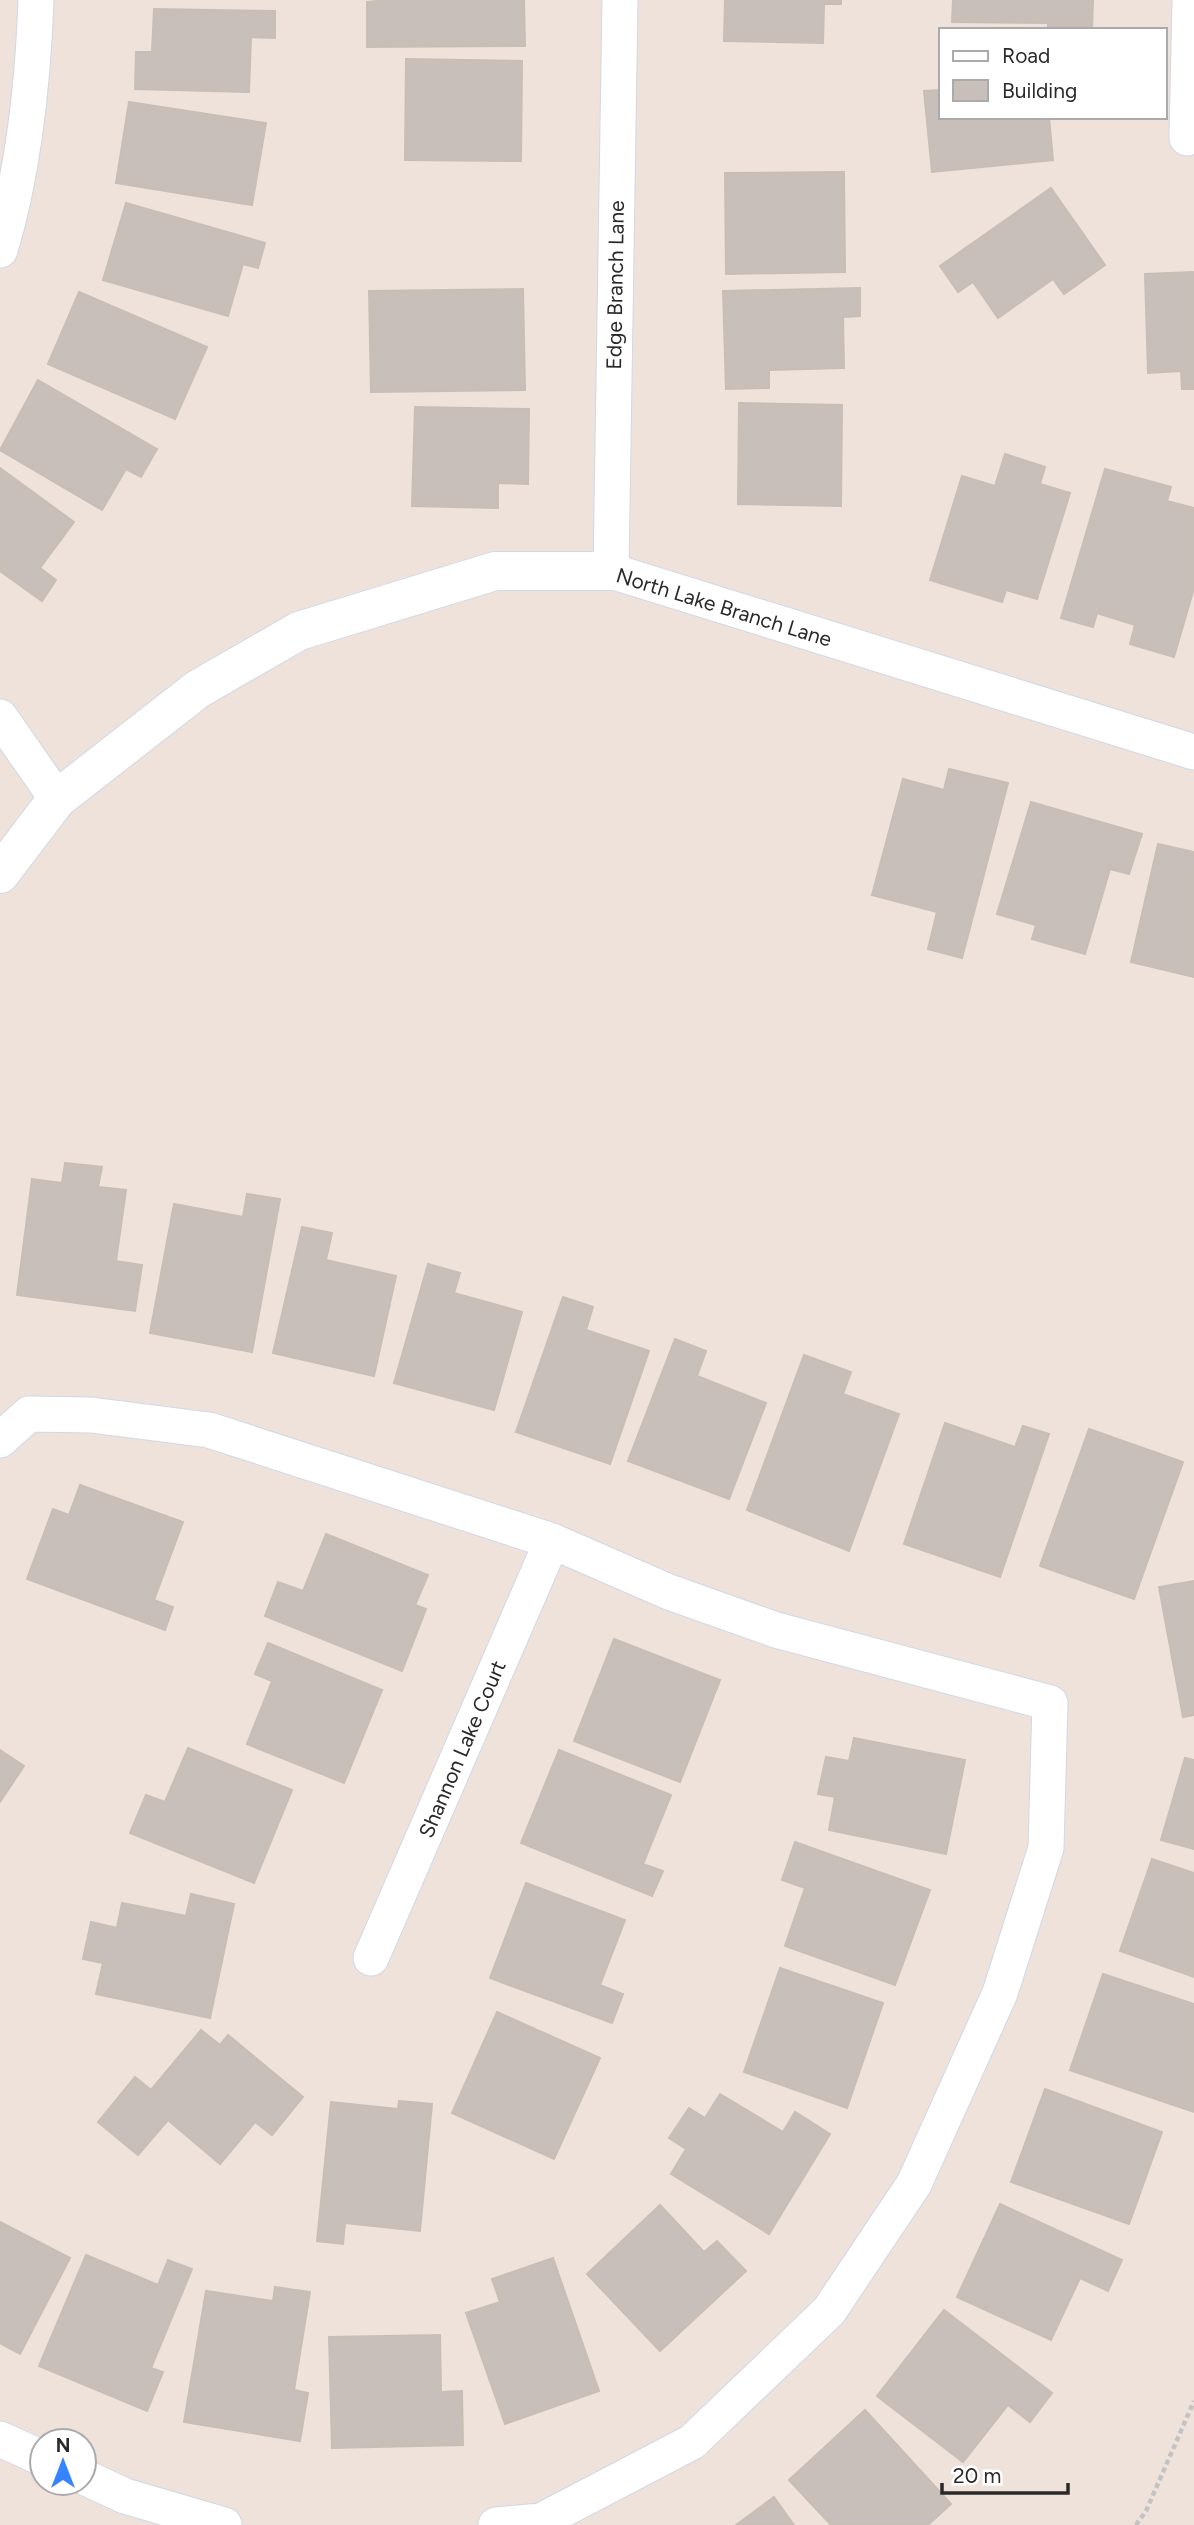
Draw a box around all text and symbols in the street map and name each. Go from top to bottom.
legend [939,28,1166,119]
text: Road [1002,43,1050,68]
text: Building [1002,78,1077,103]
street label: Edge Branch Lane [601,200,629,370]
street label: North Lake Branch Lane [613,562,835,652]
street label: Shannon Lake Court [413,1657,511,1841]
north arrow [28,2427,98,2497]
text: N [56,2434,70,2457]
scale bar [942,2452,1068,2496]
text: 20 m [953,2463,1001,2488]

